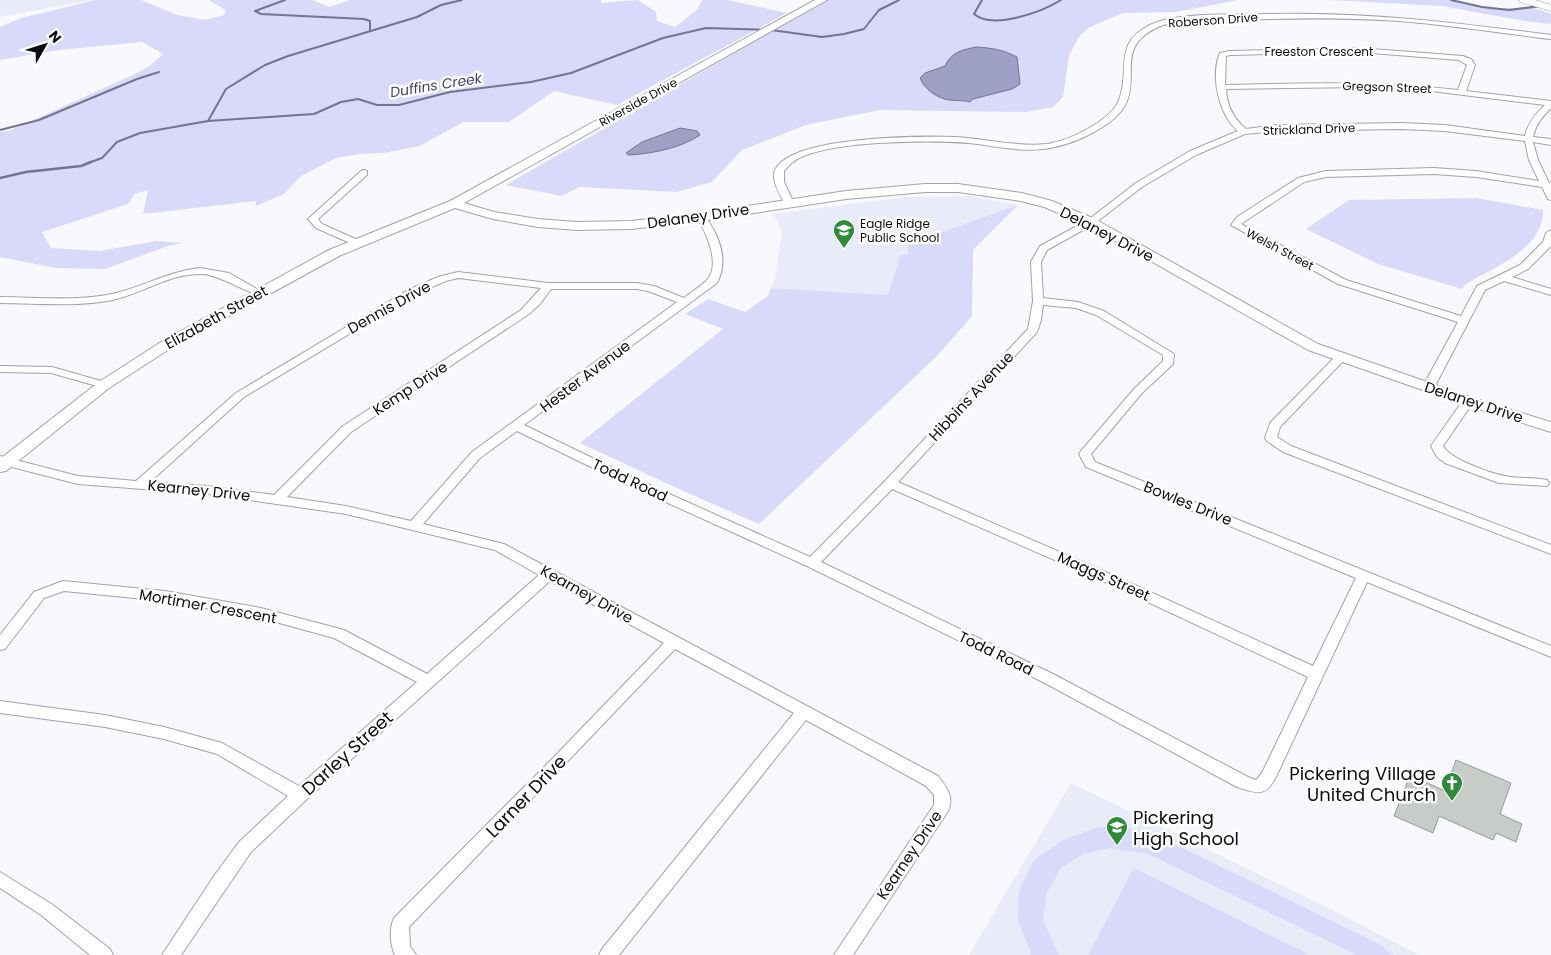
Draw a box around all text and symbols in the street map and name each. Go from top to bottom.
street label: Roberson Drive [1168,8,1258,32]
north arrow [20,20,70,70]
text: N [44,26,66,47]
street label: Freeston Crescent [1265,43,1373,60]
water label: Duffins Creek [389,68,484,102]
street label: Riverside Drive [596,73,680,131]
street label: Gregson Street [1342,77,1432,97]
street label: Strickland Drive [1263,119,1355,139]
street label: Delaney Drive [646,198,750,234]
street label: Delaney Drive [1056,201,1158,267]
place label: Eagle Ridge Public School [860,215,940,246]
school or university icon: Eagle Ridge Public School [832,218,856,249]
street label: Welsh Street [1243,224,1317,274]
street label: Dennis Drive [344,275,434,339]
street label: Elizabeth Street [161,280,271,354]
street label: Hester Avenue [535,335,635,417]
street label: Hibbins Avenue [924,346,1018,446]
street label: Kemp Drive [368,356,452,420]
street label: Delaney Drive [1422,376,1526,428]
street label: Todd Road [589,453,671,507]
street label: Kearney Drive [147,474,251,506]
street label: Bowles Drive [1141,476,1235,530]
street label: Maggs Street [1054,546,1154,606]
street label: Kearney Drive [537,560,637,628]
street label: Mortimer Crescent [138,584,278,628]
street label: Todd Road [955,626,1037,680]
street label: Darley Street [296,705,398,801]
street label: Larner Drive [480,749,572,843]
place label: Pickering Village United Church [1289,761,1436,807]
church icon: Pickering Village United Church [1440,771,1464,802]
place label: Pickering High School [1133,805,1239,851]
street label: Kearney Drive [872,806,946,904]
school or university icon: Pickering High School [1105,815,1129,846]

